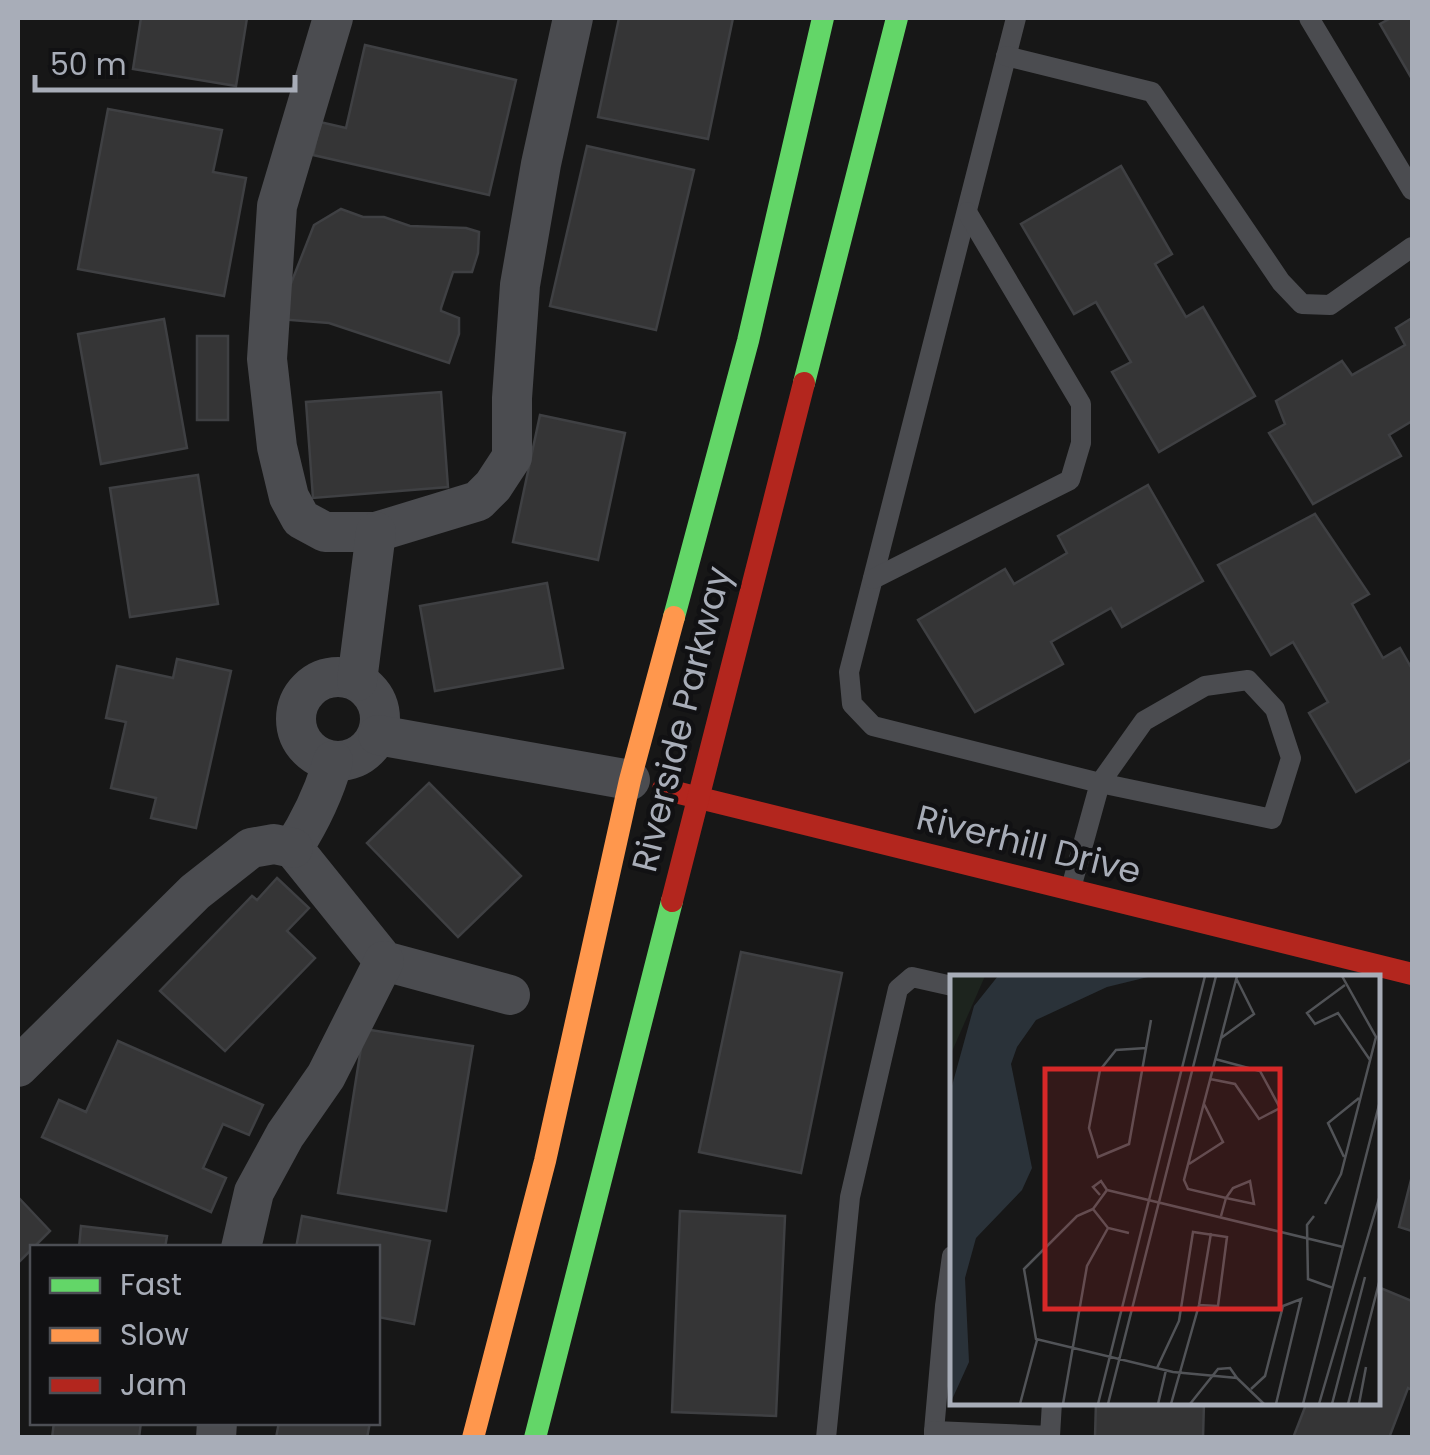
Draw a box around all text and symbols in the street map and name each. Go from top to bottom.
scale bar [35,30,295,92]
text: 50 m [50,43,127,86]
street label: Riverside Parkway [619,561,743,877]
street label: Riverhill Drive [912,792,1146,896]
inset map [950,975,1380,1405]
legend [30,1245,380,1425]
text: Fast [120,1263,182,1306]
text: Slow [120,1313,189,1356]
text: Jam [120,1363,187,1406]

